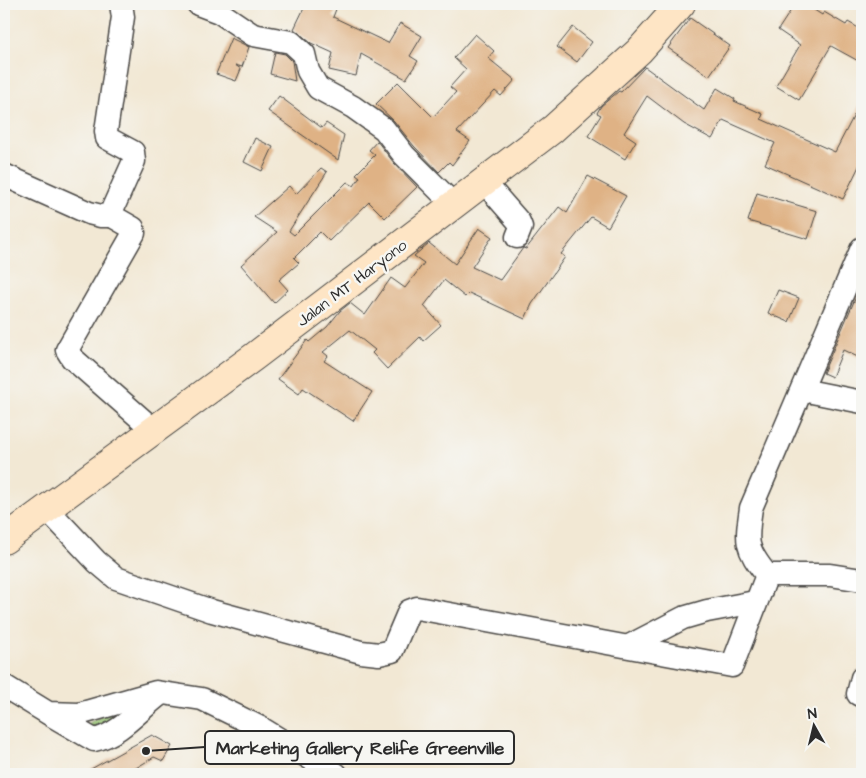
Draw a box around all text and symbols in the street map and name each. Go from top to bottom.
street label: Jalan MT Haryono [292,234,412,333]
north arrow [788,700,838,750]
text: N [807,704,818,725]
callout: Marketing Gallery Relife Greenville [205,731,514,764]
text: Marketing Gallery Relife Greenville [216,736,504,762]

